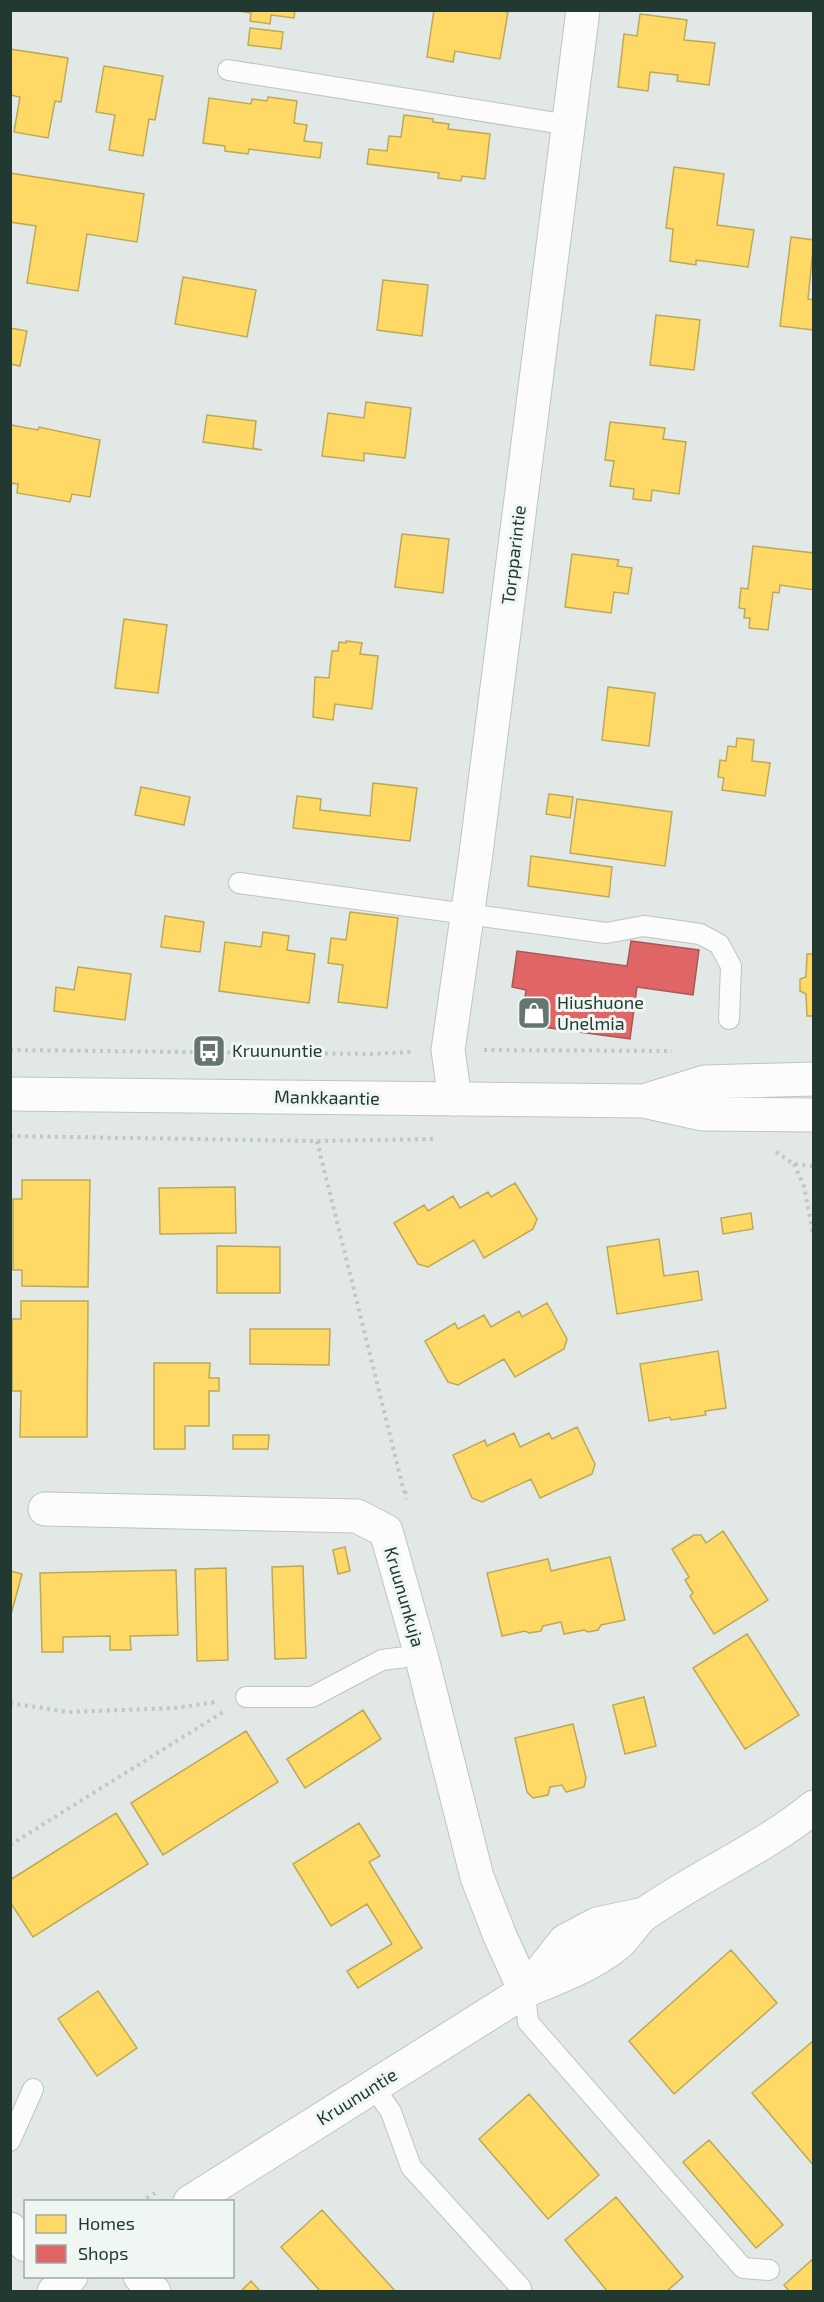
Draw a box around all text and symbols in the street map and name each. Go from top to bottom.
street label: Torpparintie [496,504,530,606]
place label: Hiushuone Unelmia [557,991,644,1034]
shop icon: Hiushuone Unelmia [516,995,552,1031]
bus stop icon: Kruununtie [191,1033,227,1069]
place label: Kruununtie [232,1039,323,1061]
street label: Mankkaantie [274,1085,380,1109]
street label: Kruununkuja [380,1544,430,1649]
street label: Kruununtie [312,2063,401,2129]
legend [24,2200,234,2278]
text: Homes [78,2212,135,2234]
text: Shops [78,2242,128,2264]

